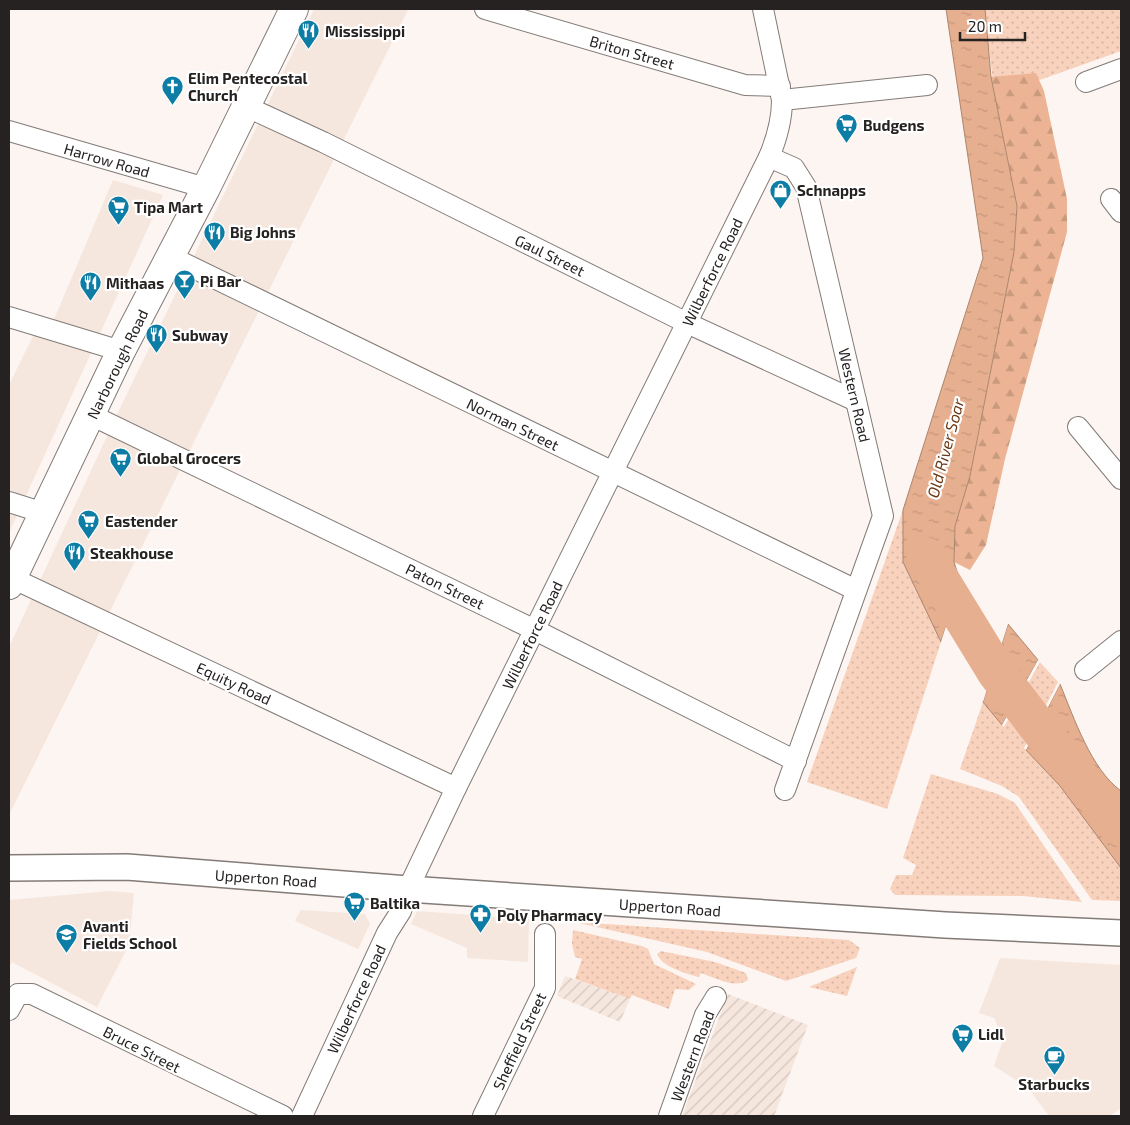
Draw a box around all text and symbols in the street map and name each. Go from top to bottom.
scale bar [960,10,1025,42]
text: 20 m [968,17,1002,35]
restaurant icon: Mississippi [297,19,321,50]
place label: Mississippi [325,22,405,40]
street label: Briton Street [588,31,677,73]
place label: Elim Pentecostal Church [188,69,308,104]
church icon: Elim Pentecostal Church [160,75,184,106]
supermarket icon: Budgens [835,113,859,144]
place label: Budgens [863,116,925,134]
street label: Harrow Road [62,139,152,181]
shop icon: Schnapps [769,178,793,209]
place label: Schnapps [797,181,866,199]
supermarket icon: Tipa Mart [106,195,130,226]
place label: Tipa Mart [134,198,203,216]
street label: Wilberforce Road [678,215,746,329]
restaurant icon: Big Johns [202,220,226,251]
place label: Big Johns [230,223,296,241]
street label: Gaul Street [512,230,588,280]
bar icon: Pi Bar [172,269,196,300]
restaurant icon: Mithaas [78,271,102,302]
place label: Pi Bar [200,272,242,290]
place label: Mithaas [106,274,164,292]
street label: Narborough Road [83,306,151,422]
restaurant icon: Subway [144,323,168,354]
place label: Subway [172,326,229,345]
street label: Western Road [835,346,875,444]
street label: Norman Street [464,394,562,454]
water label: Old River Soar [923,396,968,500]
supermarket icon: Global Grocers [109,446,133,477]
place label: Global Grocers [137,449,241,467]
supermarket icon: Eastender [77,509,101,540]
place label: Eastender [105,512,178,530]
restaurant icon: Steakhouse [62,541,86,572]
place label: Steakhouse [90,544,173,562]
street label: Paton Street [403,559,487,613]
street label: Wilberforce Road [498,578,566,692]
street label: Equity Road [194,658,274,708]
street label: Upperton Road [214,865,318,891]
supermarket icon: Baltika [342,891,366,922]
place label: Baltika [370,894,420,912]
street label: Upperton Road [618,894,722,920]
pharmacy icon: Poly Pharmacy [469,903,493,934]
place label: Poly Pharmacy [497,906,603,925]
place label: Avanti Fields School [83,917,177,952]
school or university icon: Avanti Fields School [55,923,79,954]
street label: Wilberforce Road [323,942,389,1056]
street label: Sheffield Street [489,989,550,1093]
street label: Western Road [666,1008,718,1104]
street label: Bruce Street [100,1022,184,1076]
supermarket icon: Lidl [950,1022,974,1053]
place label: Lidl [978,1025,1004,1043]
cafe icon: Starbucks [1042,1044,1066,1075]
place label: Starbucks [1018,1075,1090,1093]

